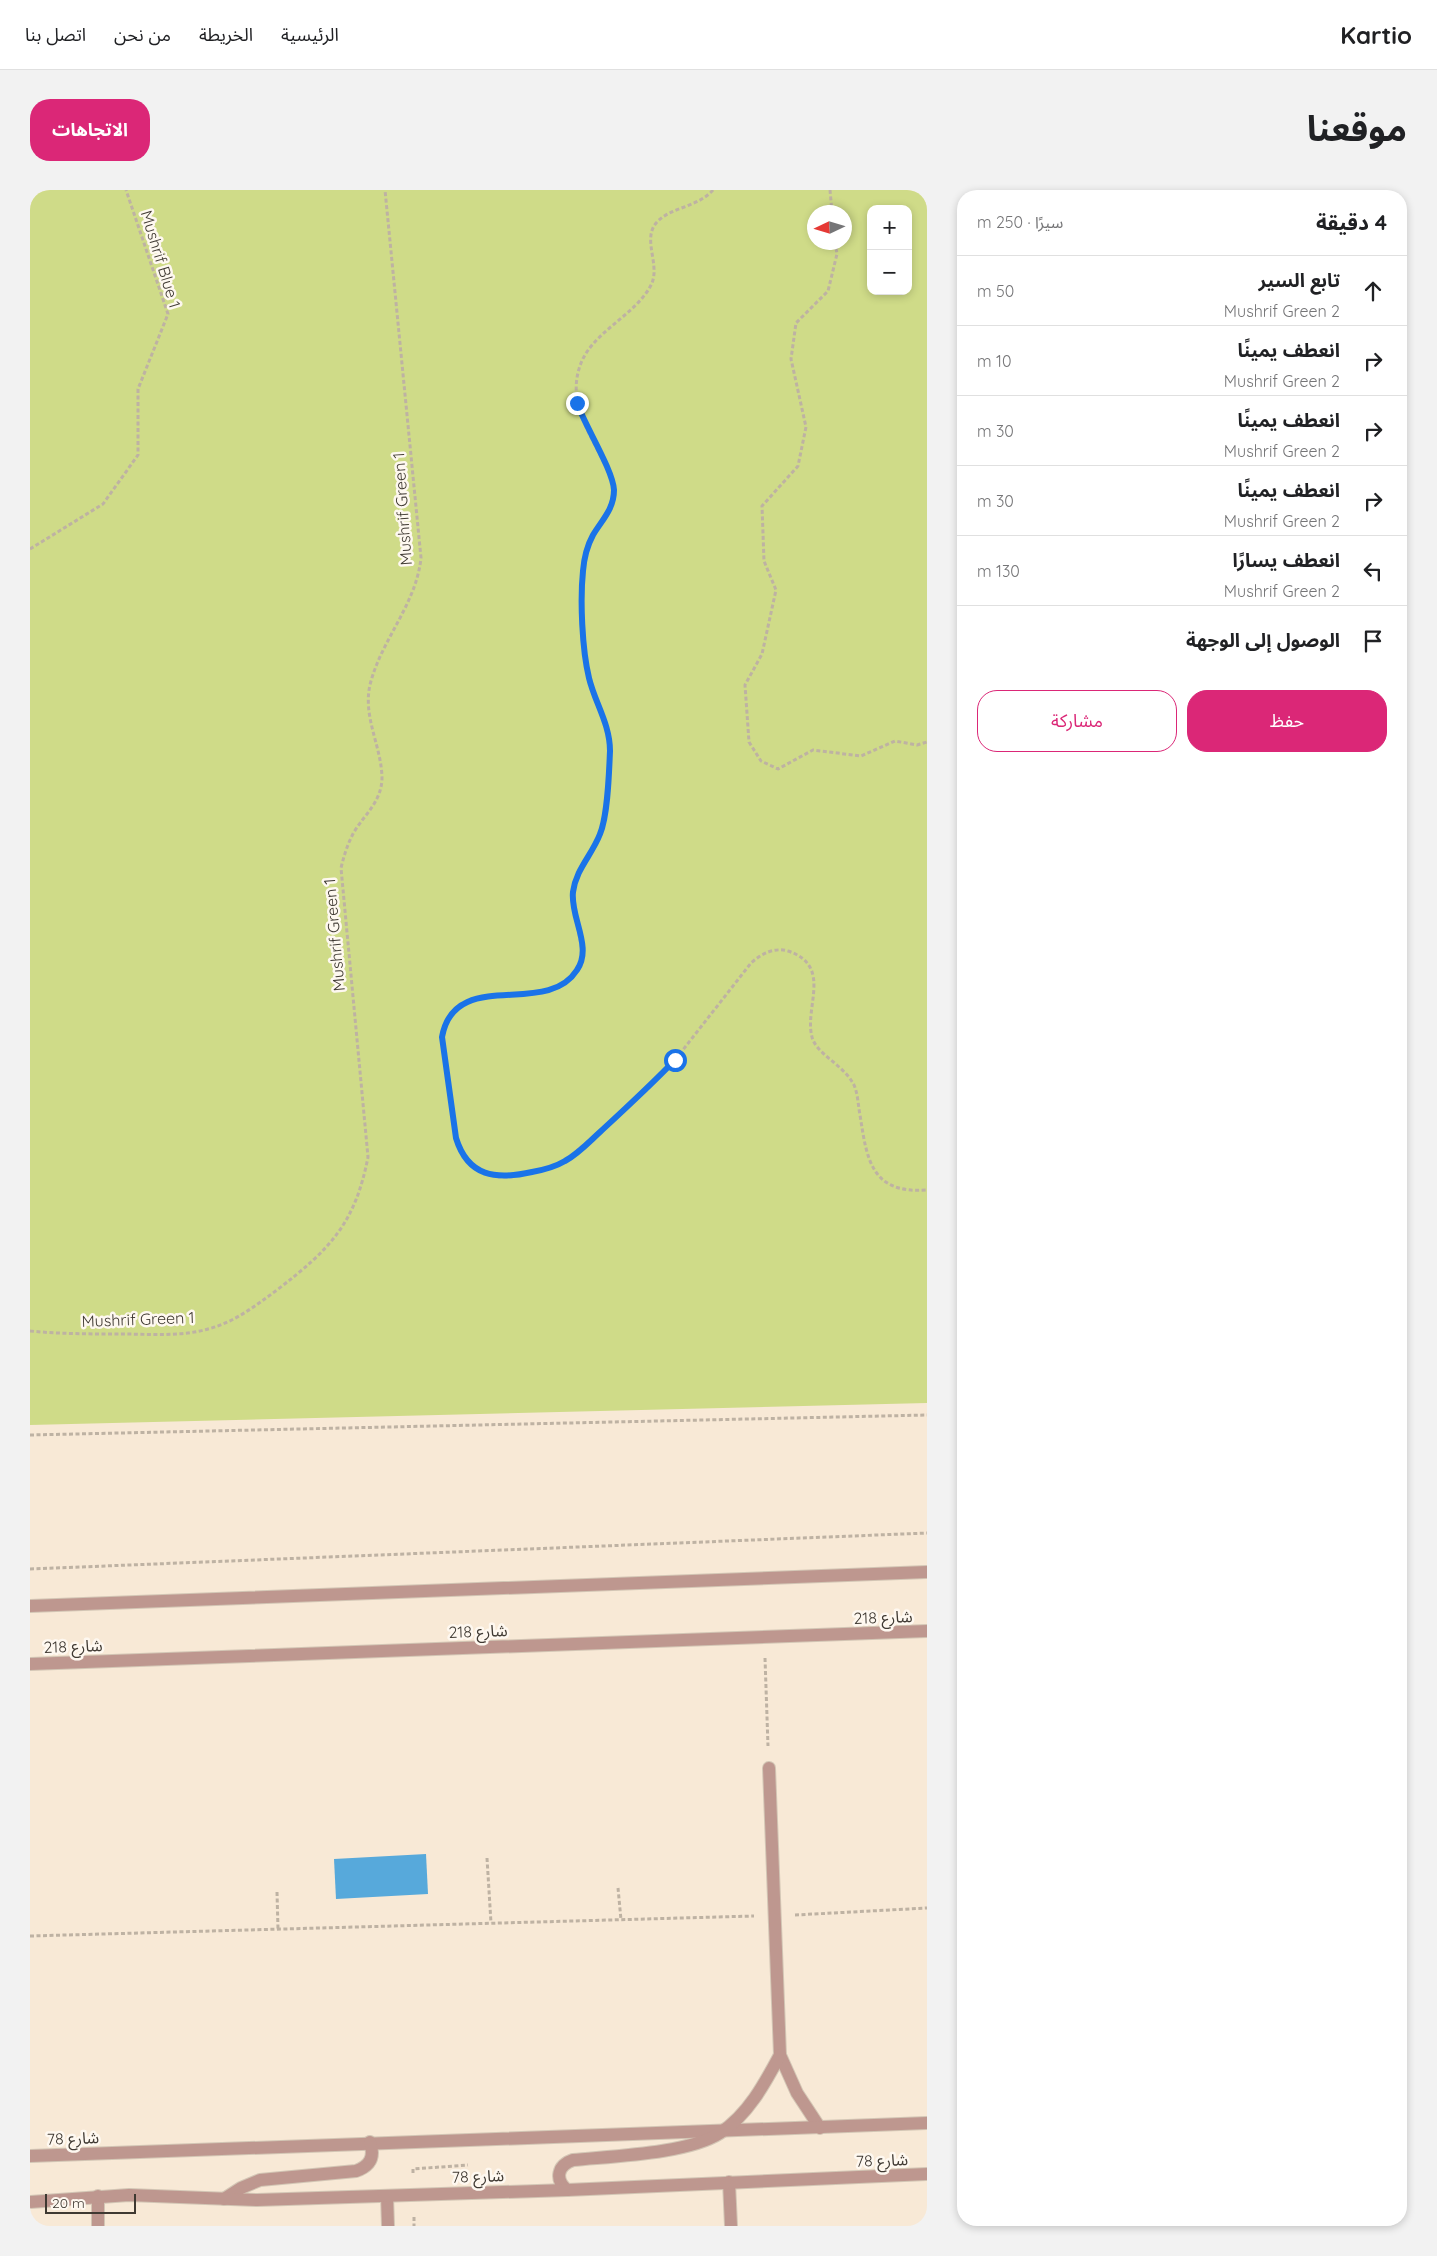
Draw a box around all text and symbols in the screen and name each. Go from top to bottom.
text: Kartio [1340,20,1412,50]
text: اتصل بنا [25,23,86,46]
text: من نحن [114,23,171,46]
text: الخريطة [199,23,253,46]
text: الرئيسية [281,23,339,46]
button: الاتجاهات [30,99,150,161]
text: موقعنا [1307,106,1407,150]
north arrow [807,205,852,250]
map controls [867,205,912,295]
button: + [867,205,912,250]
street label: Mushrif Blue 1 [137,208,185,310]
text: 4 دقيقة [1316,209,1387,235]
text: سيرًا · 250 m [977,212,1063,232]
button: − [867,250,912,295]
text: تابع السير [1258,268,1340,292]
icon: ahead [1359,277,1387,305]
text: 50 m [977,281,1014,301]
text: Mushrif Green 2 [1224,301,1340,321]
text: انعطف يمينًا [1238,338,1340,362]
icon: right [1359,347,1387,375]
text: 10 m [977,351,1011,371]
text: Mushrif Green 2 [1224,371,1340,391]
route end [566,392,589,415]
text: انعطف يمينًا [1238,408,1340,432]
icon: right [1359,417,1387,445]
text: 30 m [977,421,1014,441]
text: Mushrif Green 2 [1224,441,1340,461]
street label: Mushrif Green 1 [388,452,416,566]
text: انعطف يمينًا [1238,478,1340,502]
icon: right [1359,487,1387,515]
text: 30 m [977,491,1014,511]
text: Mushrif Green 2 [1224,511,1340,531]
text: انعطف يسارًا [1233,548,1340,572]
icon: left [1359,557,1387,585]
text: 130 m [977,561,1020,581]
text: Mushrif Green 2 [1224,581,1340,601]
icon: arrive [1359,627,1387,655]
text: الوصول إلى الوجهة [1186,628,1340,652]
button: مشاركة [977,690,1177,752]
button: حفظ [1187,690,1387,752]
street label: Mushrif Green 1 [319,878,349,992]
route start [664,1049,687,1072]
street label: Mushrif Green 1 [81,1307,195,1331]
street label: شارع 218 [853,1606,913,1631]
street label: شارع 218 [448,1620,508,1645]
street label: شارع 218 [43,1635,103,1660]
street label: شارع 78 [46,2127,100,2152]
street label: شارع 78 [855,2149,909,2174]
street label: شارع 78 [451,2165,505,2190]
scale bar [45,2191,136,2214]
text: 20 m [52,2194,85,2212]

